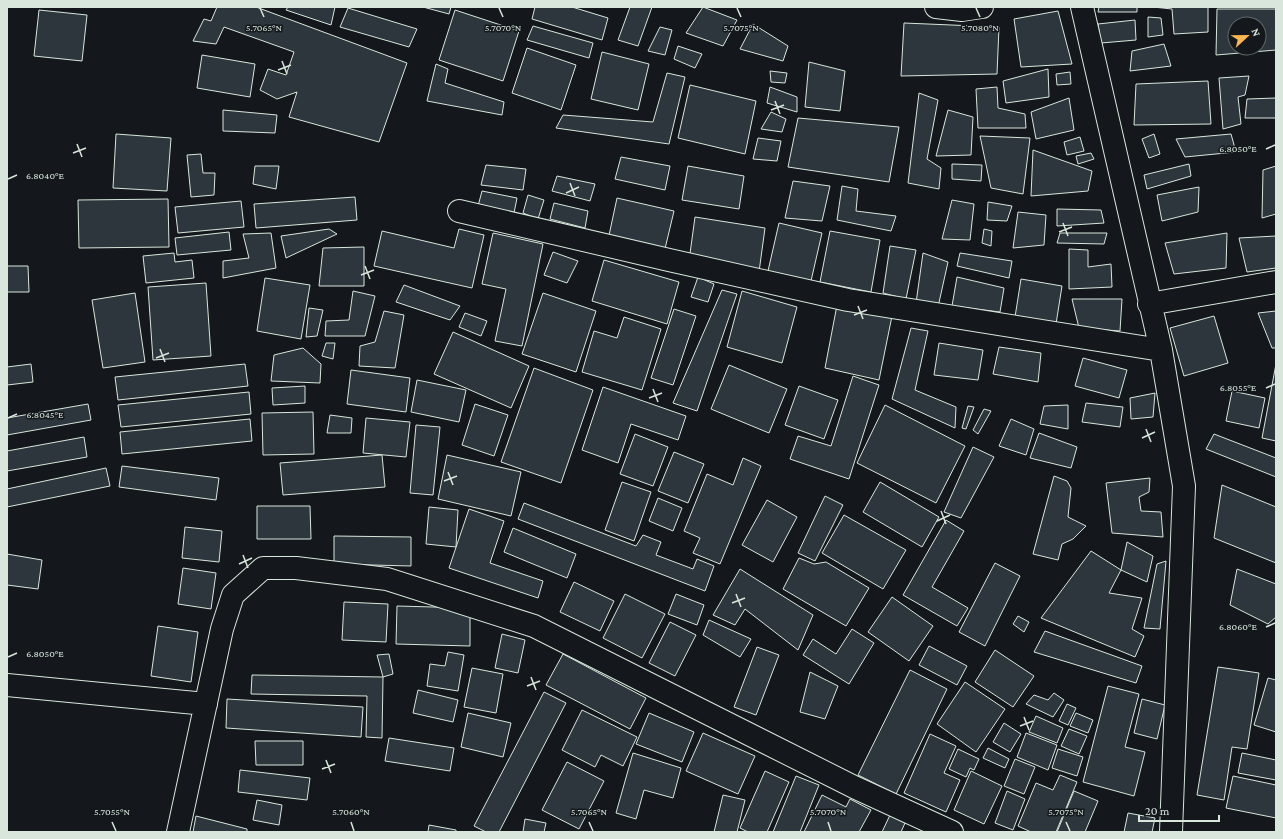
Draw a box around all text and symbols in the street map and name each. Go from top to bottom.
north arrow [1227,16,1267,56]
text: 5.7065°N [246,22,283,33]
text: 5.7070°N [485,22,522,33]
text: 5.7075°N [723,22,759,33]
text: 5.7080°N [961,22,999,33]
text: N [1249,27,1263,38]
text: 6.8050°E [1219,143,1257,154]
text: 6.8040°E [26,170,65,181]
text: 6.8055°E [1220,382,1257,393]
text: 6.8045°E [27,409,64,420]
text: 6.8060°E [1219,621,1258,632]
text: 6.8050°E [26,648,64,659]
scale bar [1139,797,1219,823]
text: 20 m [1145,804,1170,818]
text: 5.7055°N [94,806,130,817]
text: 5.7060°N [332,806,370,817]
text: 5.7065°N [571,806,608,817]
text: 5.7070°N [810,806,847,817]
text: 5.7075°N [1048,806,1084,817]

